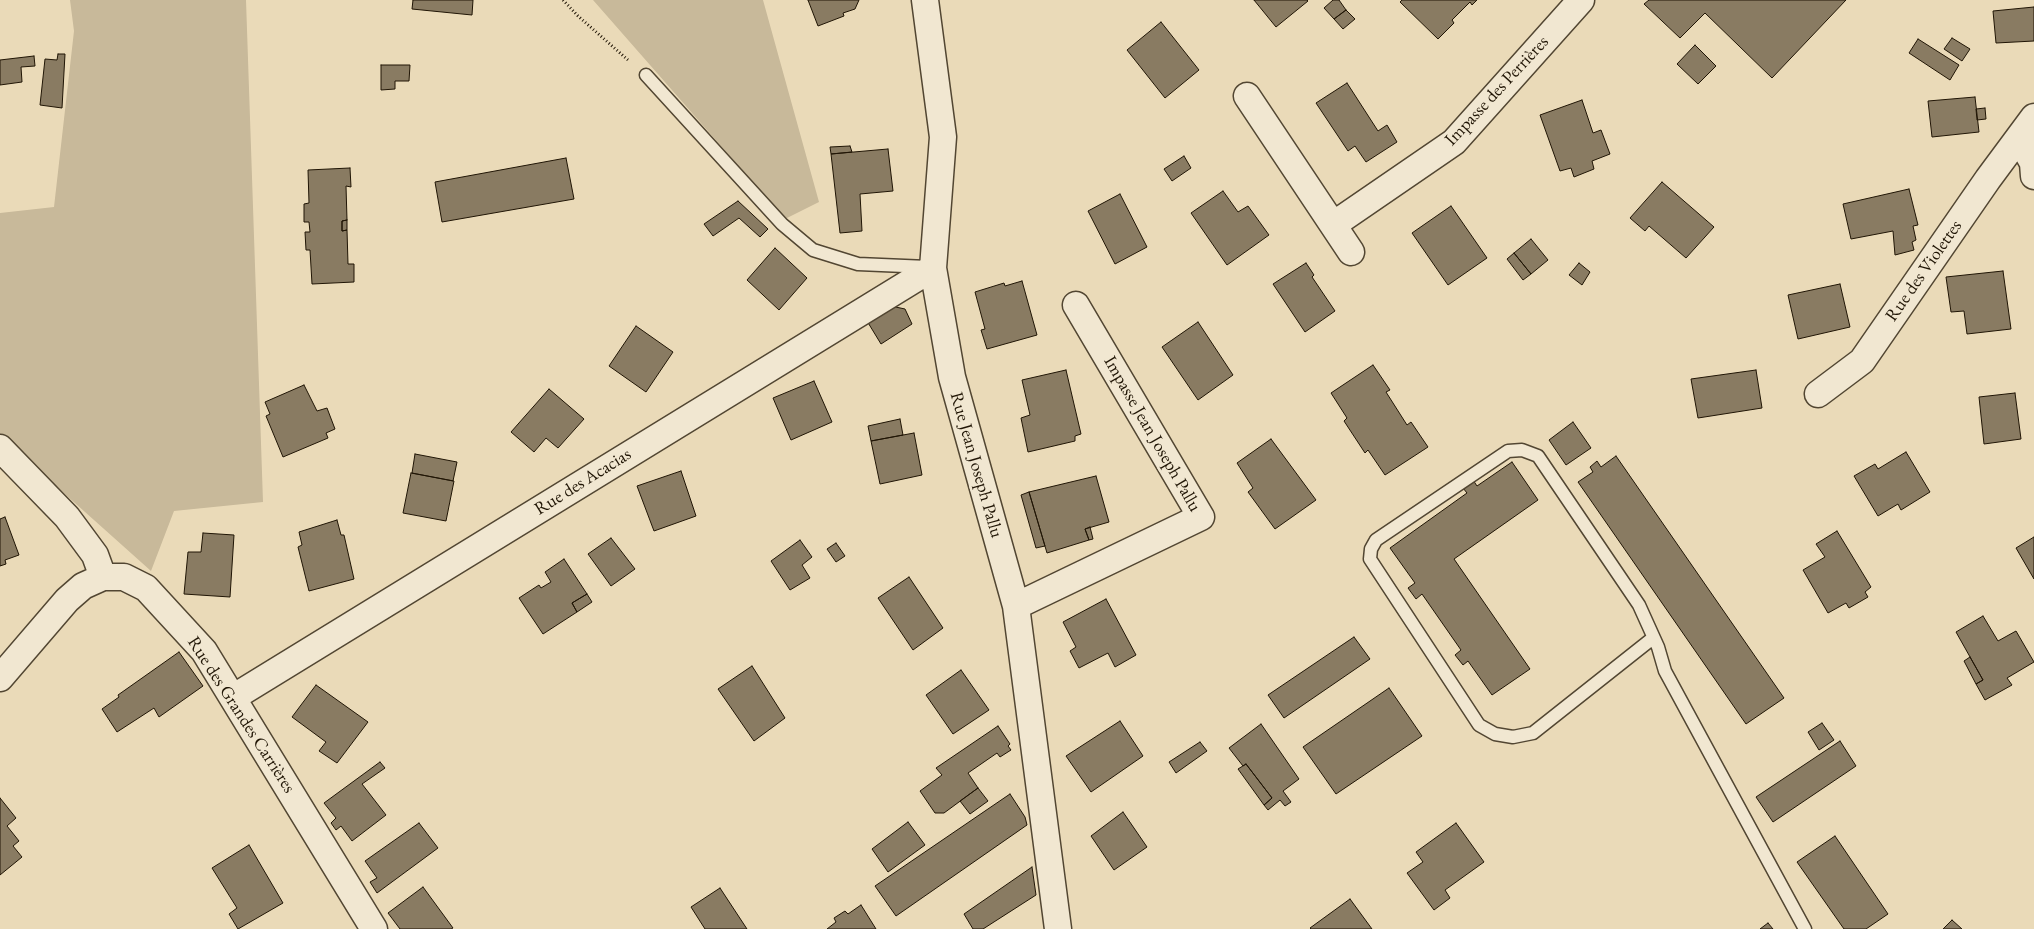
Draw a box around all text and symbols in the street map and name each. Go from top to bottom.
street label: Impasse des Perrières [1441,32,1553,150]
street label: Rue des Violettes [1881,216,1967,326]
street label: Impasse Jean Joseph Pallu [1099,352,1205,516]
street label: Rue Jean Joseph Pallu [945,390,1007,540]
street label: Rue des Acacias [531,444,635,520]
street label: Rue des Grandes Carrières [182,633,300,797]

